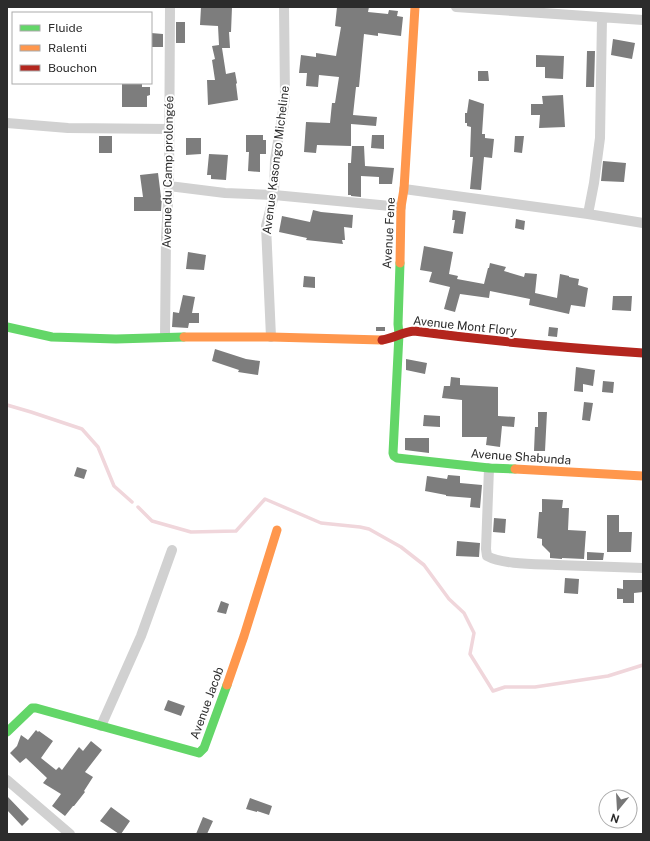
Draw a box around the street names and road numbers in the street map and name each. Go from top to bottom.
street label: Avenue Kasongo Micheline [260,85,292,235]
street label: Avenue du Camp prolongée [160,95,176,248]
street label: Avenue Fene [380,197,398,269]
street label: Avenue Mont Flory [412,314,518,338]
street label: Avenue Shabunda [470,447,572,467]
street label: Avenue Jacob [187,665,227,741]

